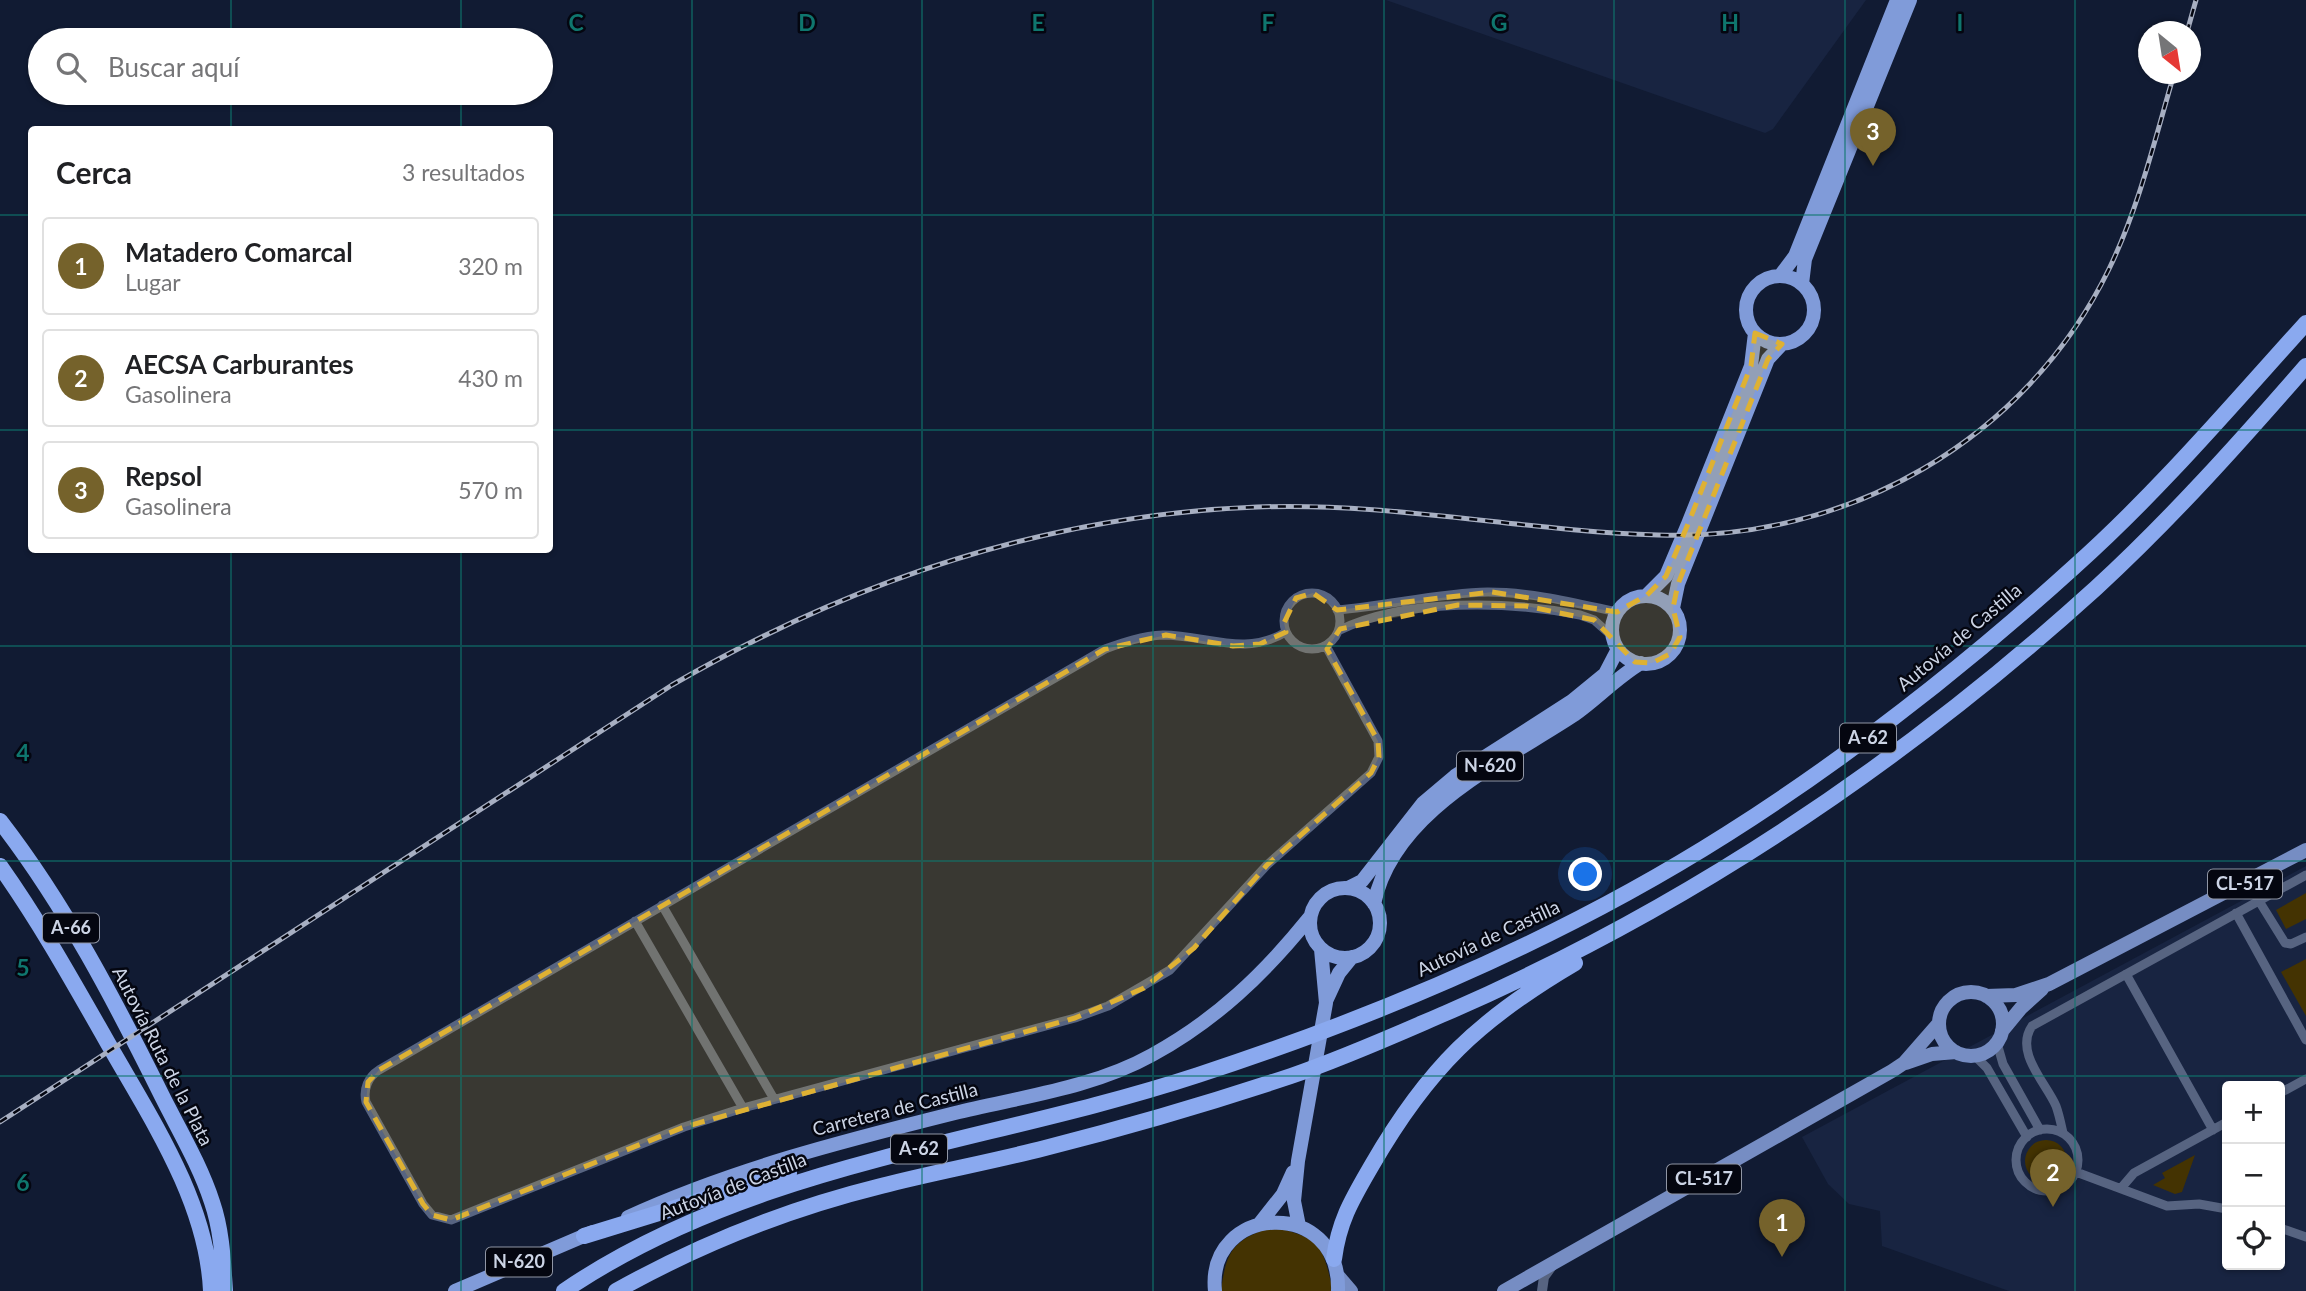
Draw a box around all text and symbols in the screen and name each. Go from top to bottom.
text: C [568,8,584,36]
text: D [798,8,816,36]
text: E [1031,8,1045,36]
text: F [1261,8,1275,36]
text: G [1491,8,1507,36]
text: H [1721,8,1739,36]
text: I [1957,8,1963,36]
north arrow [2138,21,2201,84]
search box [28,28,553,105]
icon: search [52,48,90,86]
text: Buscar aquí [108,51,239,83]
pin: 3 [1850,108,1896,166]
text: Cerca [56,154,132,190]
text: 3 resultados [402,158,525,186]
text: Matadero Comarcal [125,236,353,268]
text: 1 [74,252,88,280]
text: 320 m [458,252,523,280]
text: Lugar [125,268,181,296]
text: AECSA Carburantes [125,348,354,380]
text: 2 [74,364,88,392]
text: 430 m [458,364,523,392]
text: Gasolinera [125,380,232,408]
text: Repsol [125,460,202,492]
text: 3 [74,476,88,504]
text: 570 m [458,476,523,504]
text: Gasolinera [125,492,232,520]
street label: Autovía de Castilla [1892,578,2026,695]
road number: A-62 [1840,724,1896,752]
text: 4 [16,738,30,766]
road number: N-620 [1457,752,1523,780]
your location [1568,857,1602,891]
road number: CL-517 [2208,870,2282,898]
street label: Autovía de Castilla [1413,894,1563,981]
road number: A-66 [43,914,99,943]
text: 5 [16,953,30,981]
street label: Autovía Ruta de la Plata [108,962,219,1149]
street label: Carretera de Castilla [810,1077,980,1140]
map controls [2222,1081,2285,1270]
button: + [2222,1081,2285,1144]
road number: A-62 [891,1134,947,1164]
button: − [2222,1144,2285,1207]
street label: Autovía de Castilla [656,1147,809,1224]
pin: 2 [2030,1149,2076,1207]
road number: CL-517 [1667,1164,1741,1194]
text: 6 [16,1168,30,1196]
pin: 1 [1759,1199,1805,1257]
button: locate [2222,1207,2285,1270]
road number: N-620 [486,1247,552,1276]

